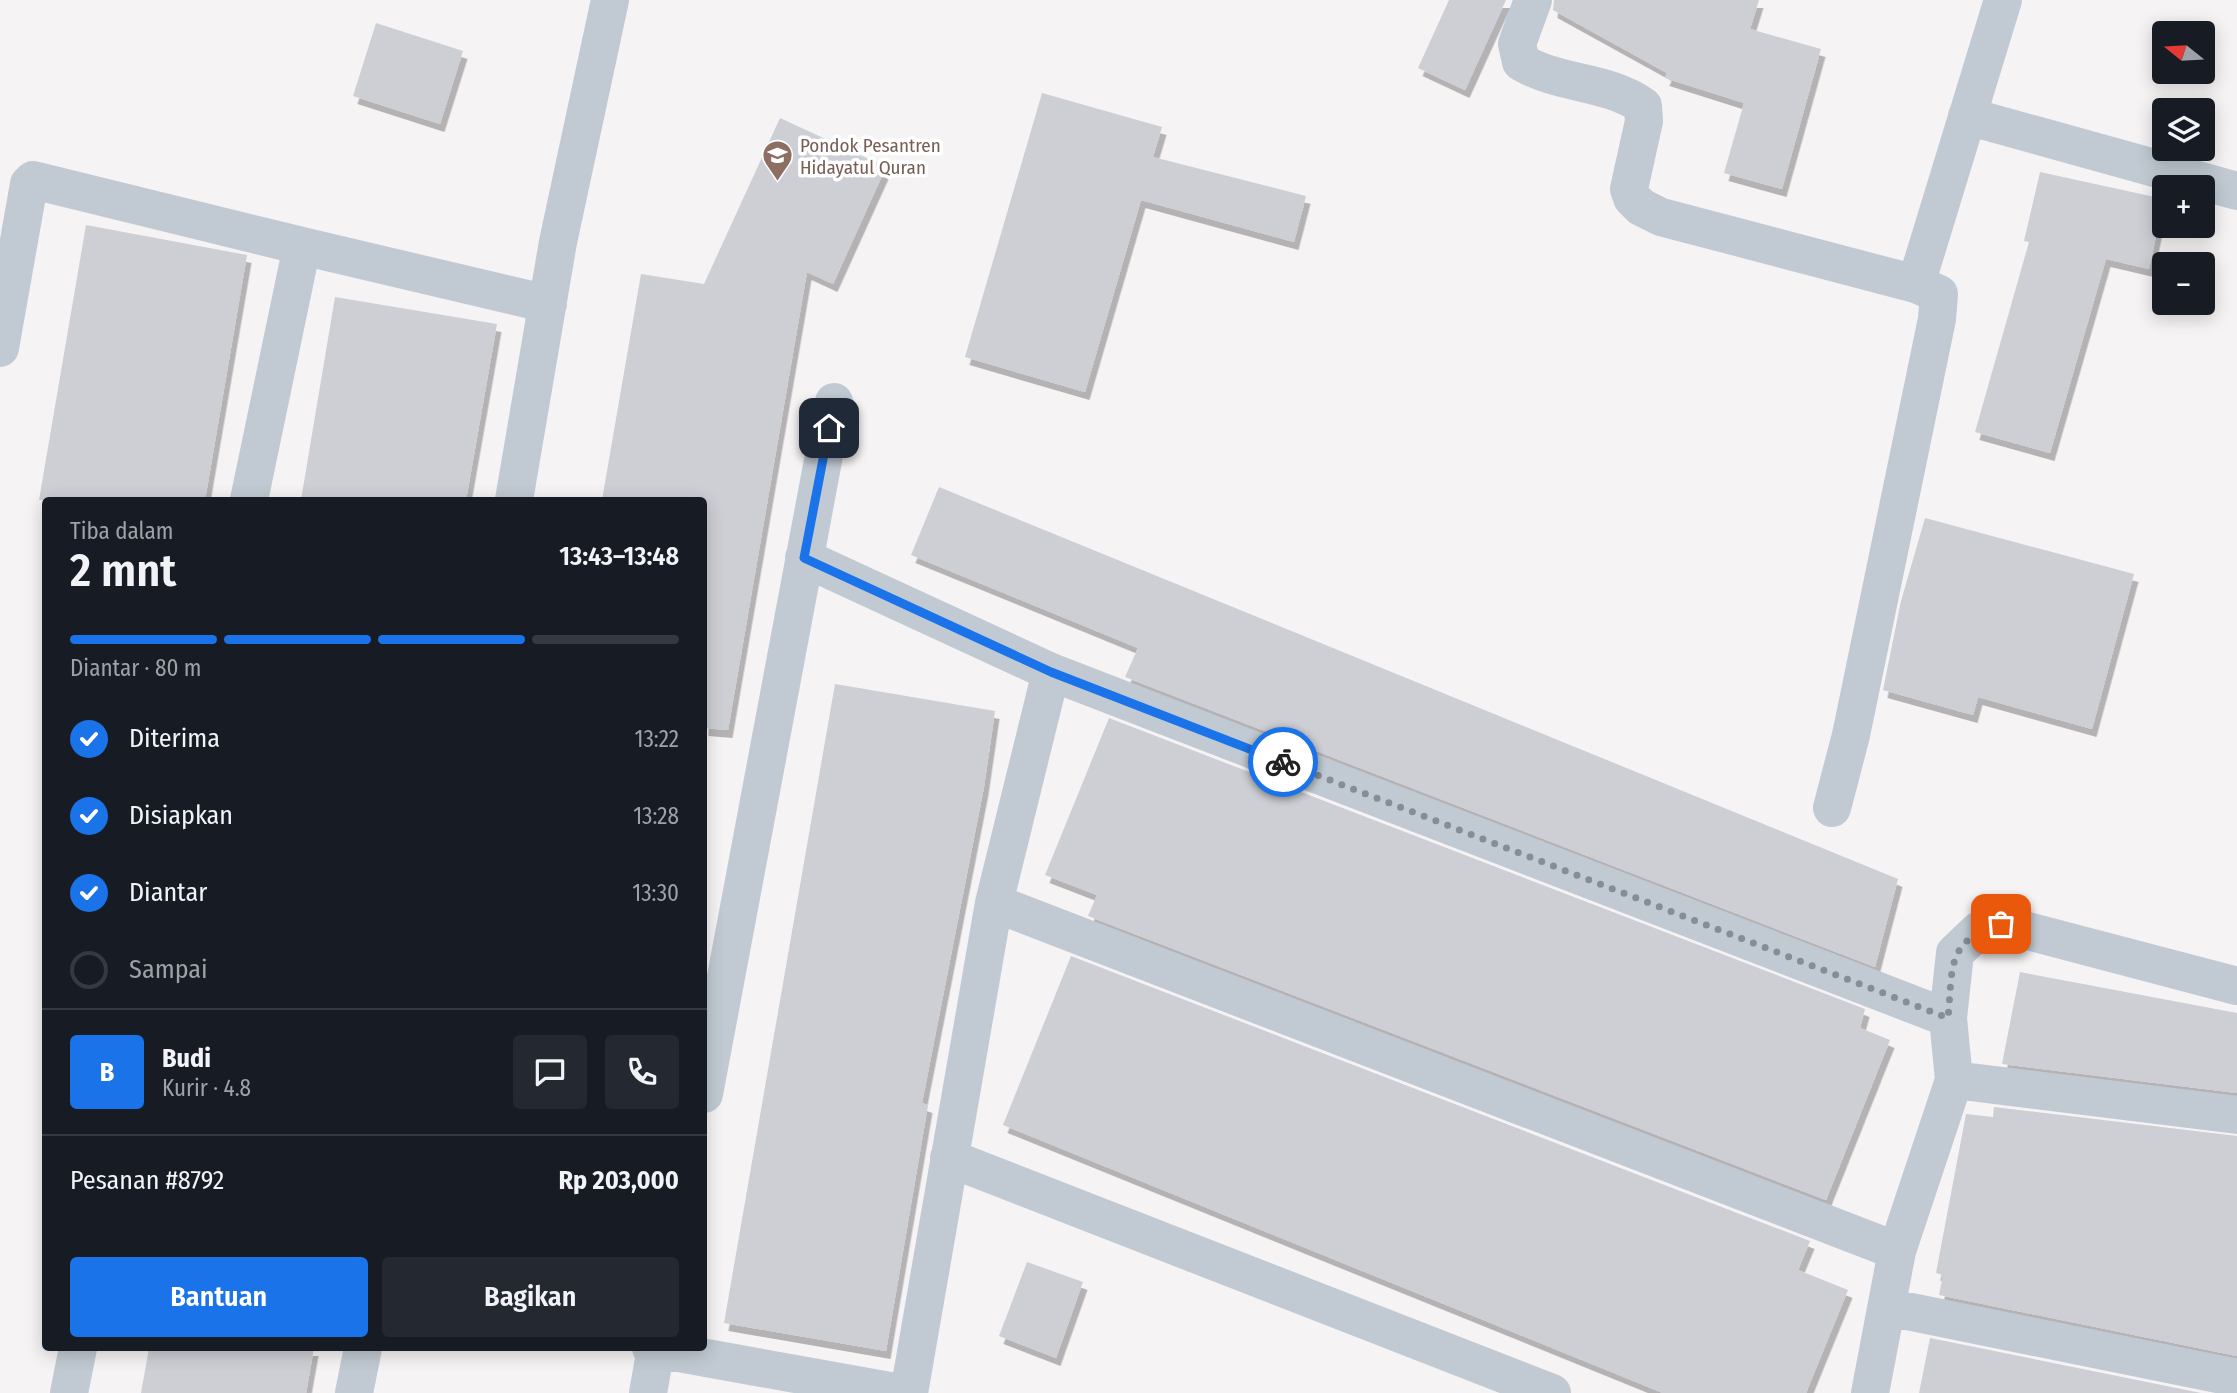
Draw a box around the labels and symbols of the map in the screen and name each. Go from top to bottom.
north arrow [2152,21,2216,84]
place label: Pondok Pesantren Hidayatul Quran [800,134,941,179]
school or university icon: Pondok Pesantren Hidayatul Quran [760,139,794,183]
pin [799,398,859,458]
courier [1248,727,1318,797]
pin [1971,894,2031,954]

